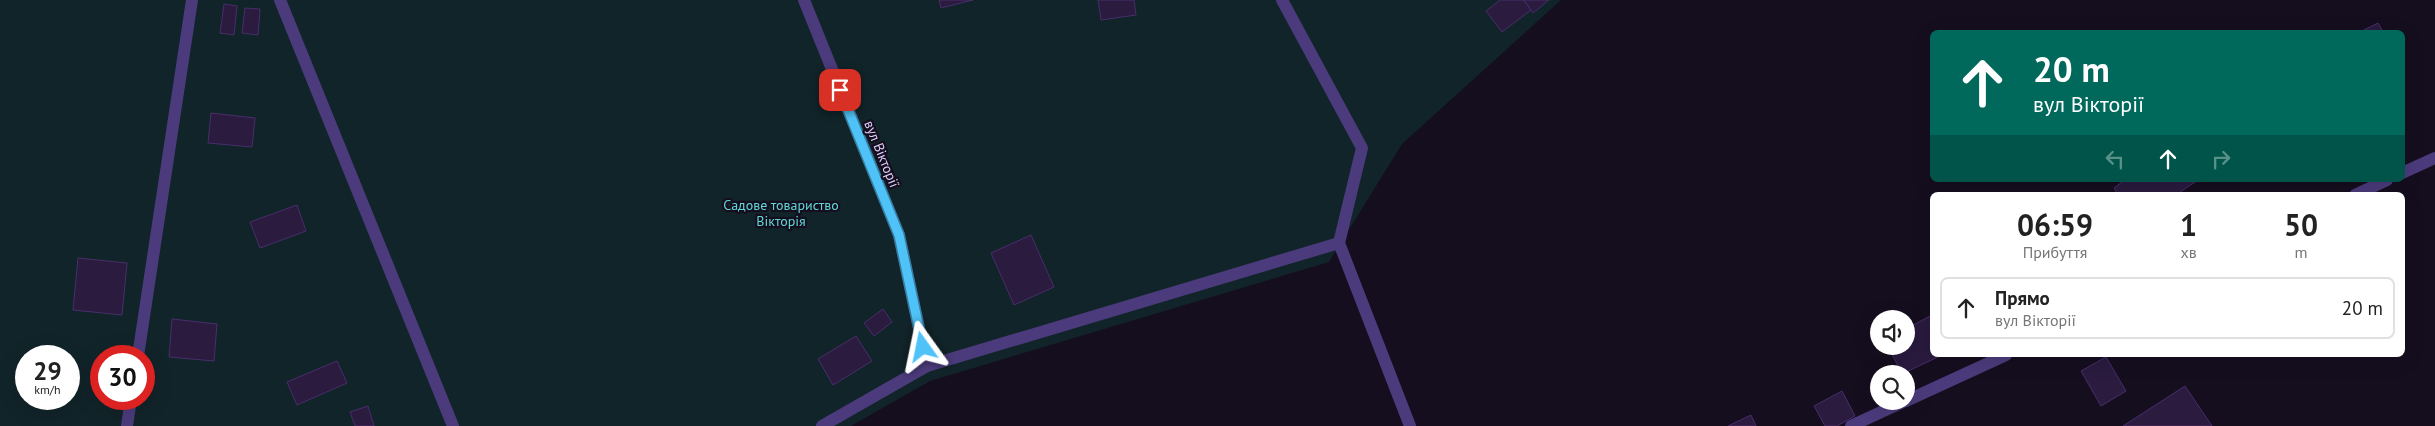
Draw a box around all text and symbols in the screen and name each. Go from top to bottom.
text: 20 m [2033,46,2110,92]
icon: ahead [1950,50,2015,115]
pin [819,69,861,111]
icon: arrive [826,76,854,104]
text: вул Вікторії [2033,90,2144,118]
street label: вул Вікторії [860,118,904,190]
icon: left [2101,145,2129,173]
icon: ahead [2154,145,2182,173]
icon: right [2207,145,2235,173]
park label: Садове товариство Вікторія [723,196,839,230]
text: 06:59 [2017,205,2093,244]
text: 1 [2180,205,2197,244]
text: 50 [2284,205,2318,244]
text: Прибуття [2023,242,2087,262]
text: хв [2180,242,2197,262]
text: m [2295,242,2308,262]
text: Прямо [1995,286,2050,310]
icon: ahead [1952,294,1980,322]
text: 20 m [2342,296,2383,320]
map controls [1870,310,1915,410]
button: sound [1870,310,1915,355]
text: вул Вікторії [1995,310,2076,330]
position arrow [896,320,948,372]
speed limit sign: 30 [90,345,155,410]
text: 29 [33,355,62,387]
button: search [1870,365,1915,410]
text: km/h [34,382,61,397]

